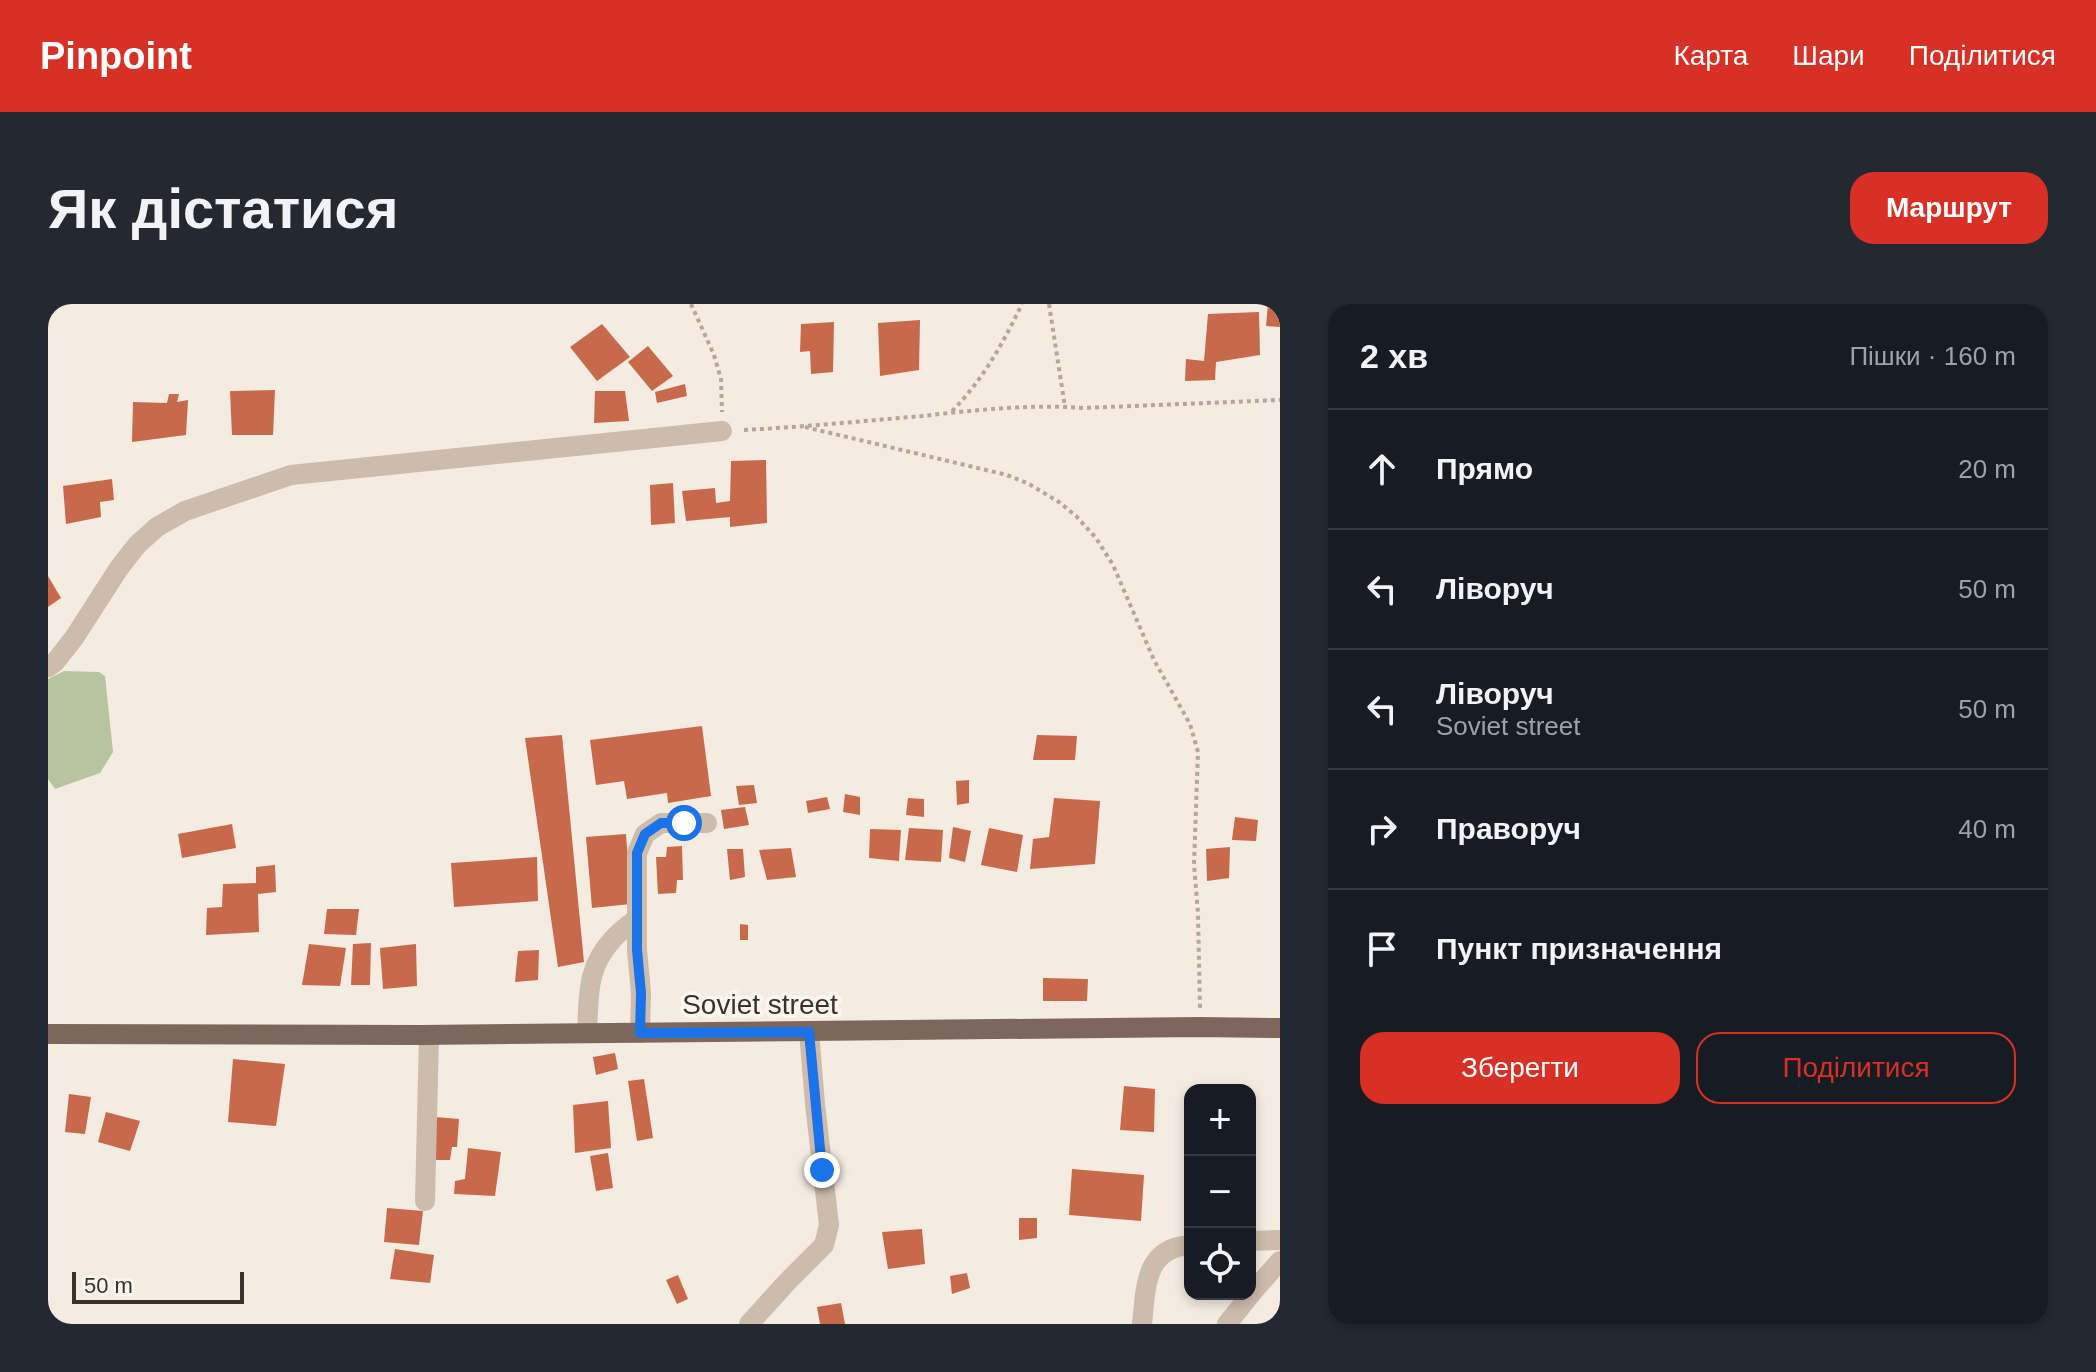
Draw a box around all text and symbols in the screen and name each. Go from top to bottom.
text: Pinpoint [40,35,192,77]
text: Карта [1673,40,1748,71]
text: Шари [1792,40,1865,71]
text: Поділитися [1909,40,2056,71]
button: Маршрут [1850,172,2048,244]
text: Як дістатися [48,177,398,240]
text: 2 хв [1360,337,1428,375]
text: Пішки · 160 m [1849,341,2016,371]
icon: ahead [1360,447,1404,491]
text: Прямо [1436,452,1533,485]
text: 20 m [1958,454,2016,484]
icon: left [1360,567,1404,611]
text: Ліворуч [1436,572,1554,605]
text: 50 m [1958,574,2016,604]
text: Ліворуч [1436,677,1554,710]
icon: left [1360,687,1404,731]
text: 50 m [1958,694,2016,724]
text: Soviet street [1436,711,1581,741]
route start [666,805,702,841]
icon: right [1360,807,1404,851]
text: Праворуч [1436,812,1581,845]
text: 40 m [1958,814,2016,844]
icon: arrive [1360,927,1404,971]
text: Пункт призначення [1436,932,1722,965]
street label: Soviet street [682,989,838,1020]
button: Зберегти [1360,1032,1680,1104]
button: Поділитися [1696,1032,2016,1104]
map controls [1184,1084,1256,1300]
button: + [1184,1084,1256,1156]
route end [804,1152,840,1188]
button: − [1184,1156,1256,1228]
button: locate [1184,1228,1256,1300]
scale bar [72,1268,244,1304]
text: 50 m [84,1273,133,1298]

